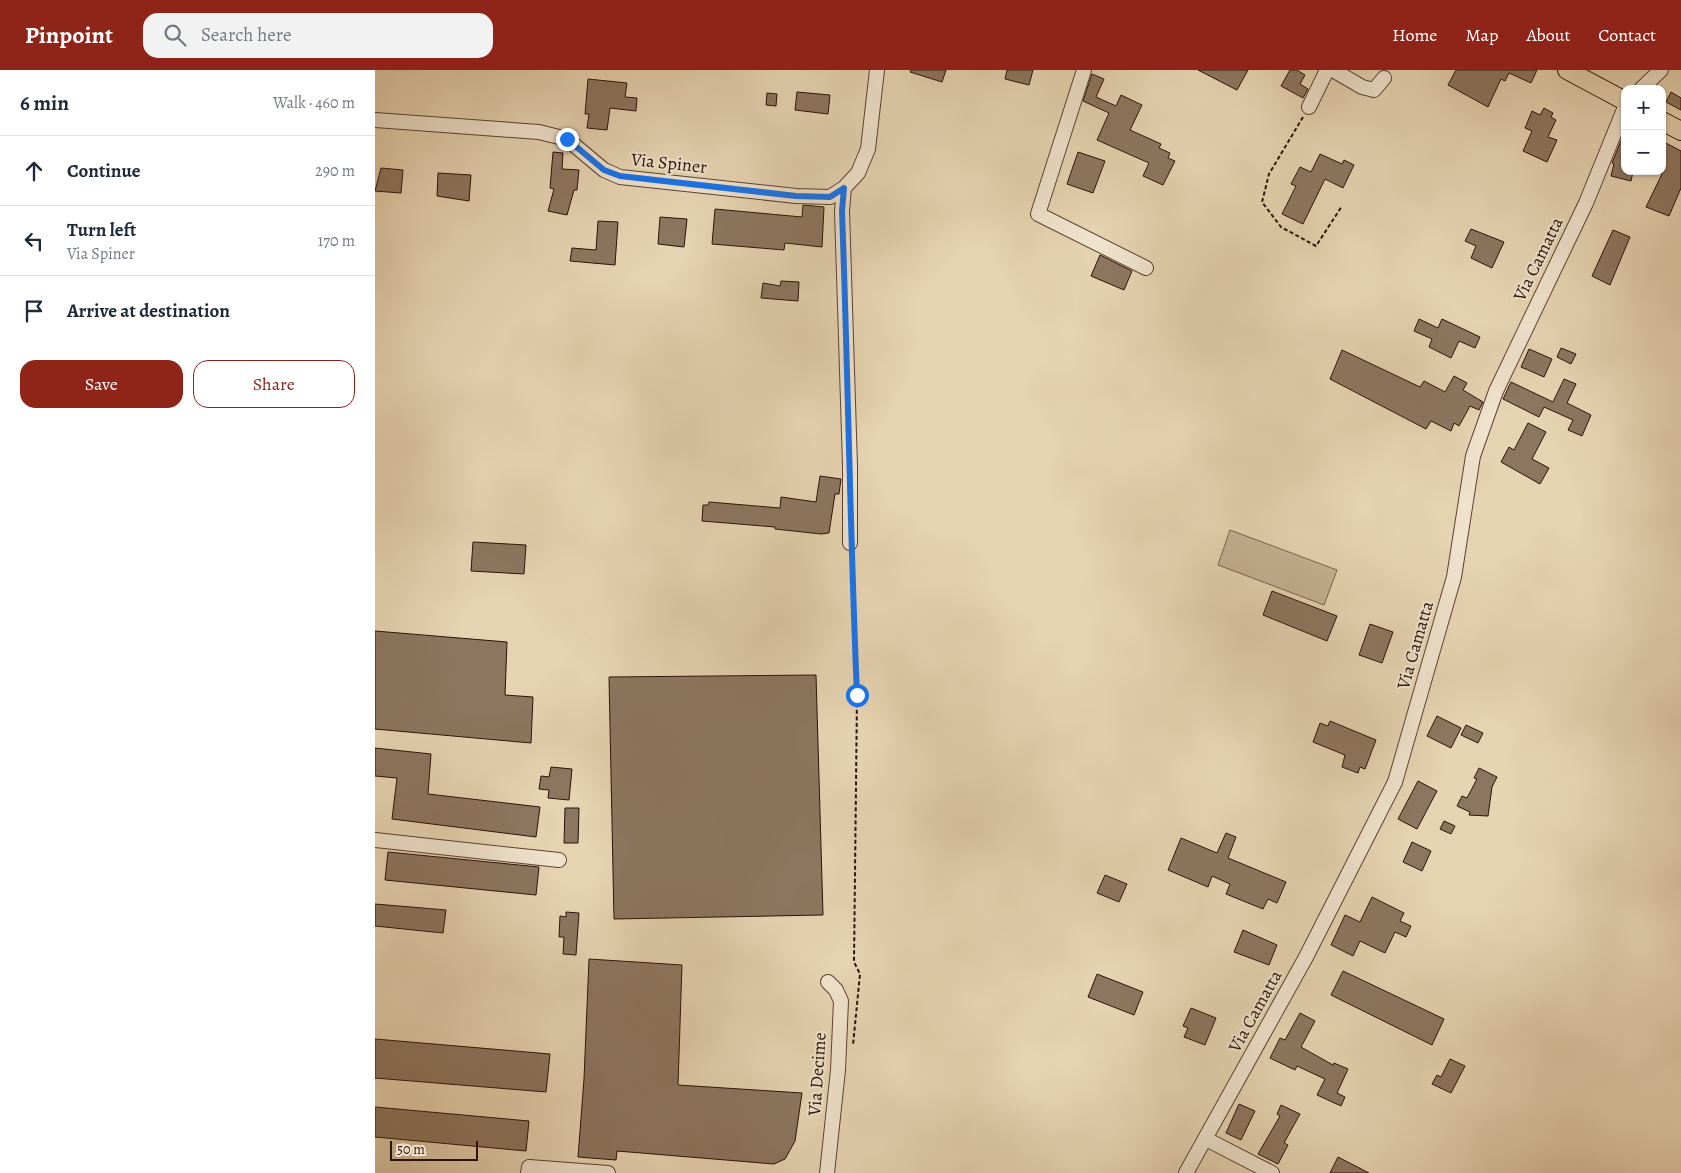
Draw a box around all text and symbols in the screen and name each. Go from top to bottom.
search box [143,13,493,58]
text: Pinpoint [25,19,113,51]
icon: search [161,21,189,49]
text: Search here [201,22,291,48]
text: Home [1392,23,1437,47]
text: Map [1465,23,1498,47]
text: About [1526,23,1570,47]
text: Contact [1598,23,1656,47]
map controls [1621,85,1666,175]
button: + [1621,85,1666,130]
text: 6 min [20,89,69,117]
text: Walk · 460 m [273,92,355,114]
route end [556,128,579,151]
button: − [1621,130,1666,175]
street label: Via Spiner [629,147,708,179]
icon: ahead [20,157,48,185]
text: Continue [67,158,141,184]
text: 290 m [315,160,355,182]
street label: Via Camatta [1507,212,1569,306]
text: Turn left [67,217,136,243]
icon: left [20,227,48,255]
text: 170 m [318,230,355,252]
text: Via Spiner [67,243,135,265]
icon: arrive [20,297,48,325]
text: Arrive at destination [67,298,230,324]
button: Save [20,360,183,408]
button: Share [193,360,355,408]
street label: Via Camatta [1391,598,1439,693]
route start [846,684,869,707]
street label: Via Camatta [1222,965,1288,1057]
street label: Via Decime [802,1031,832,1118]
scale bar [390,1138,477,1161]
text: 50 m [397,1140,425,1159]

